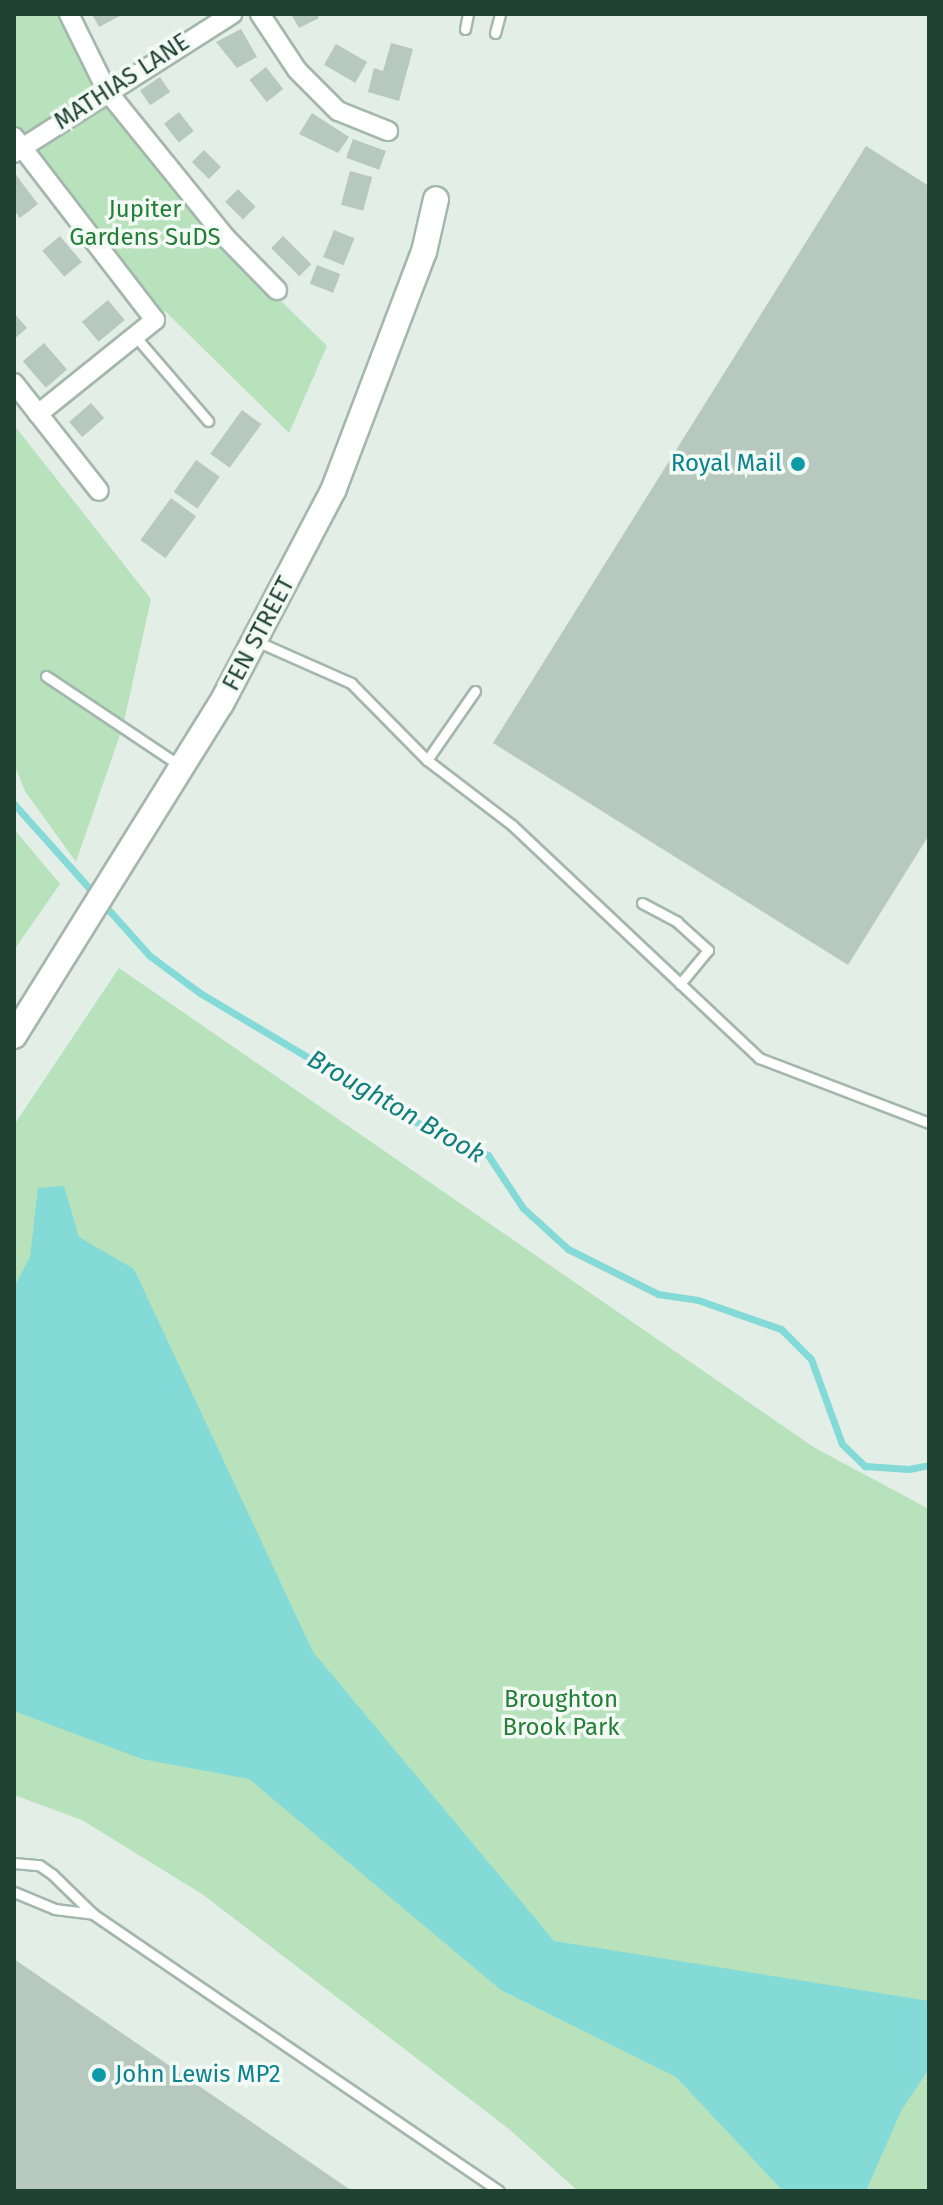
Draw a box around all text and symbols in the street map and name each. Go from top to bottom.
street label: MATHIAS LANE [49,28,195,136]
park label: Jupiter Gardens SuDS [69,196,221,252]
place label: Royal Mail [671,450,782,478]
marker: Royal Mail [789,455,807,473]
street label: FEN STREET [217,572,301,696]
water label: Broughton Brook [302,1044,490,1170]
park label: Broughton Brook Park [502,1686,620,1742]
place label: John Lewis MP2 [115,2061,281,2089]
marker: John Lewis MP2 [90,2066,108,2084]

